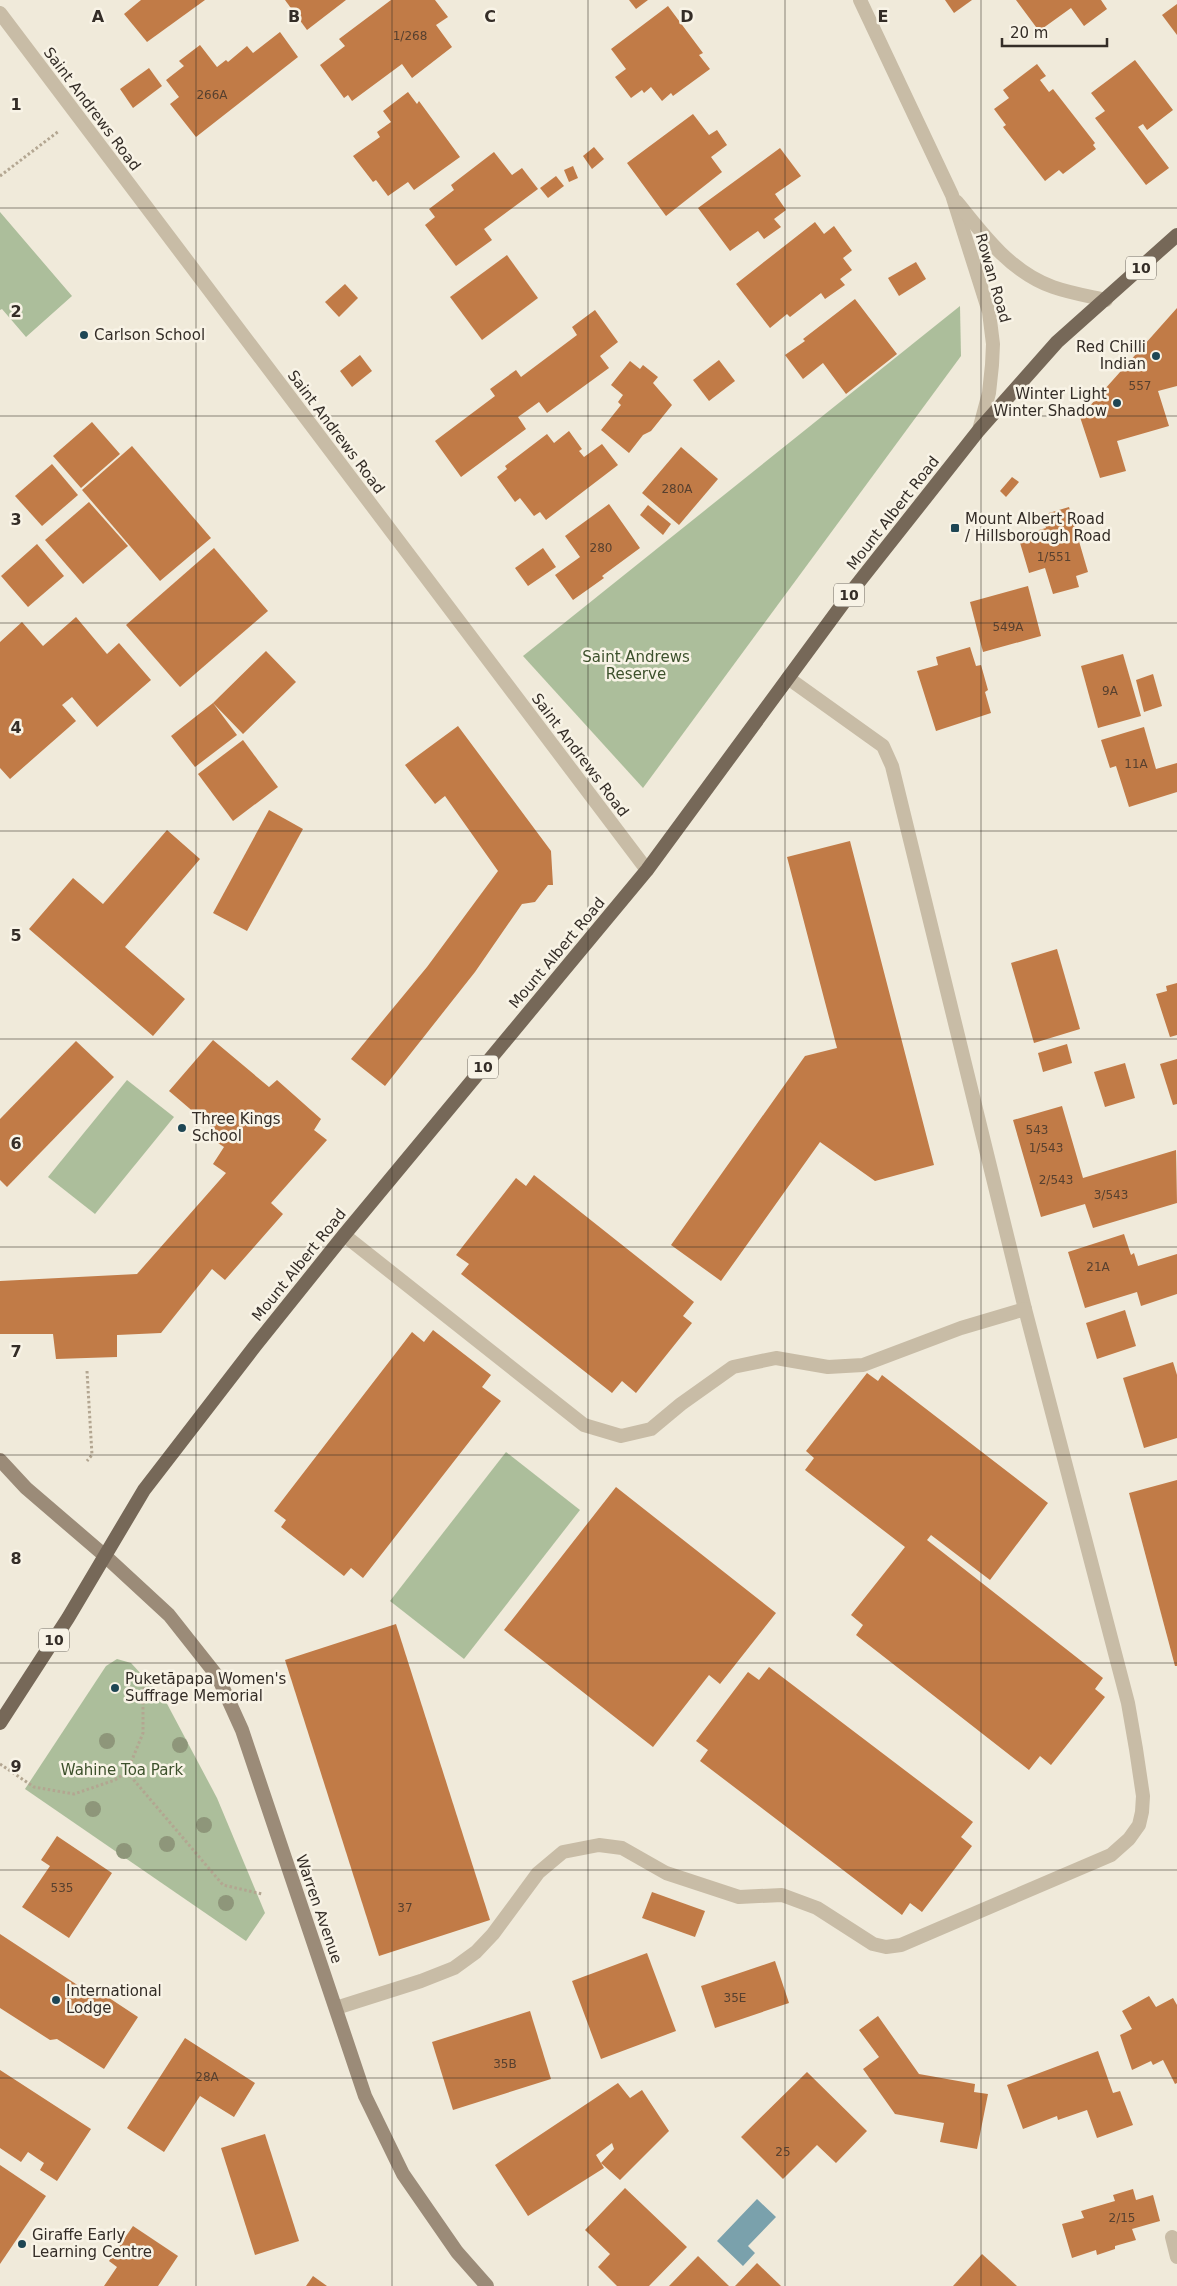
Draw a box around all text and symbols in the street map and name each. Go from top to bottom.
text: A [92,7,105,26]
text: B [288,7,300,26]
text: C [484,7,496,26]
text: D [680,7,694,26]
text: E [878,7,888,26]
scale bar [1002,15,1107,47]
text: 20 m [1010,24,1048,42]
house number: 1/268 [393,29,427,43]
street label: Saint Andrews Road [40,44,144,174]
house number: 266A [196,88,228,102]
text: 1 [10,95,22,114]
street label: Rowan Road [972,231,1014,325]
road number: 10 [1126,256,1156,280]
text: 2 [10,302,22,321]
place label: Carlson School [94,326,205,344]
marker: Carlson School [78,329,90,341]
place label: Red Chilli Indian [1076,338,1146,373]
marker: Red Chilli Indian [1150,350,1162,362]
street label: Saint Andrews Road [284,367,388,497]
house number: 557 [1129,379,1151,393]
place label: Winter Light Winter Shadow [994,385,1107,420]
marker: Winter Light Winter Shadow [1111,397,1123,409]
street label: Mount Albert Road [843,453,943,573]
house number: 280A [661,482,693,496]
text: 3 [10,510,22,529]
place label: Mount Albert Road / Hillsborough Road [965,510,1111,545]
marker: Mount Albert Road / Hillsborough Road [949,522,961,534]
house number: 280 [590,541,612,555]
house number: 1/551 [1037,550,1071,564]
road number: 10 [834,584,864,606]
house number: 549A [992,620,1024,634]
park label: Saint Andrews Reserve [582,648,690,683]
house number: 9A [1102,684,1119,698]
street label: Saint Andrews Road [528,690,632,820]
text: 4 [10,718,22,737]
house number: 11A [1124,757,1149,771]
street label: Mount Albert Road [505,894,609,1012]
text: 5 [10,926,22,945]
road number: 10 [468,1056,498,1078]
place label: Three Kings School [191,1110,281,1145]
marker: Three Kings School [176,1122,188,1134]
house number: 543 [1026,1123,1048,1137]
text: 6 [10,1134,22,1153]
house number: 1/543 [1029,1141,1063,1155]
house number: 2/543 [1039,1173,1073,1187]
house number: 3/543 [1094,1188,1128,1202]
street label: Mount Albert Road [248,1205,350,1325]
house number: 21A [1086,1260,1111,1274]
text: 7 [10,1342,22,1361]
text: 8 [10,1549,22,1568]
road number: 10 [39,1628,69,1652]
place label: Puketāpapa Women's Suffrage Memorial [125,1670,287,1705]
marker: Puketāpapa Women's Suffrage Memorial [109,1682,121,1694]
text: 9 [10,1757,22,1776]
park label: Wahine Toa Park [61,1761,184,1779]
street label: Warren Avenue [292,1852,346,1966]
house number: 535 [51,1881,73,1895]
house number: 37 [397,1901,413,1915]
place label: International Lodge [66,1982,162,2017]
house number: 35E [724,1991,746,2005]
marker: International Lodge [50,1994,62,2006]
house number: 35B [493,2057,517,2071]
house number: 28A [195,2070,220,2084]
house number: 25 [775,2145,791,2159]
house number: 2/15 [1109,2211,1135,2225]
place label: Giraffe Early Learning Centre [32,2226,152,2261]
marker: Giraffe Early Learning Centre [16,2238,28,2250]

